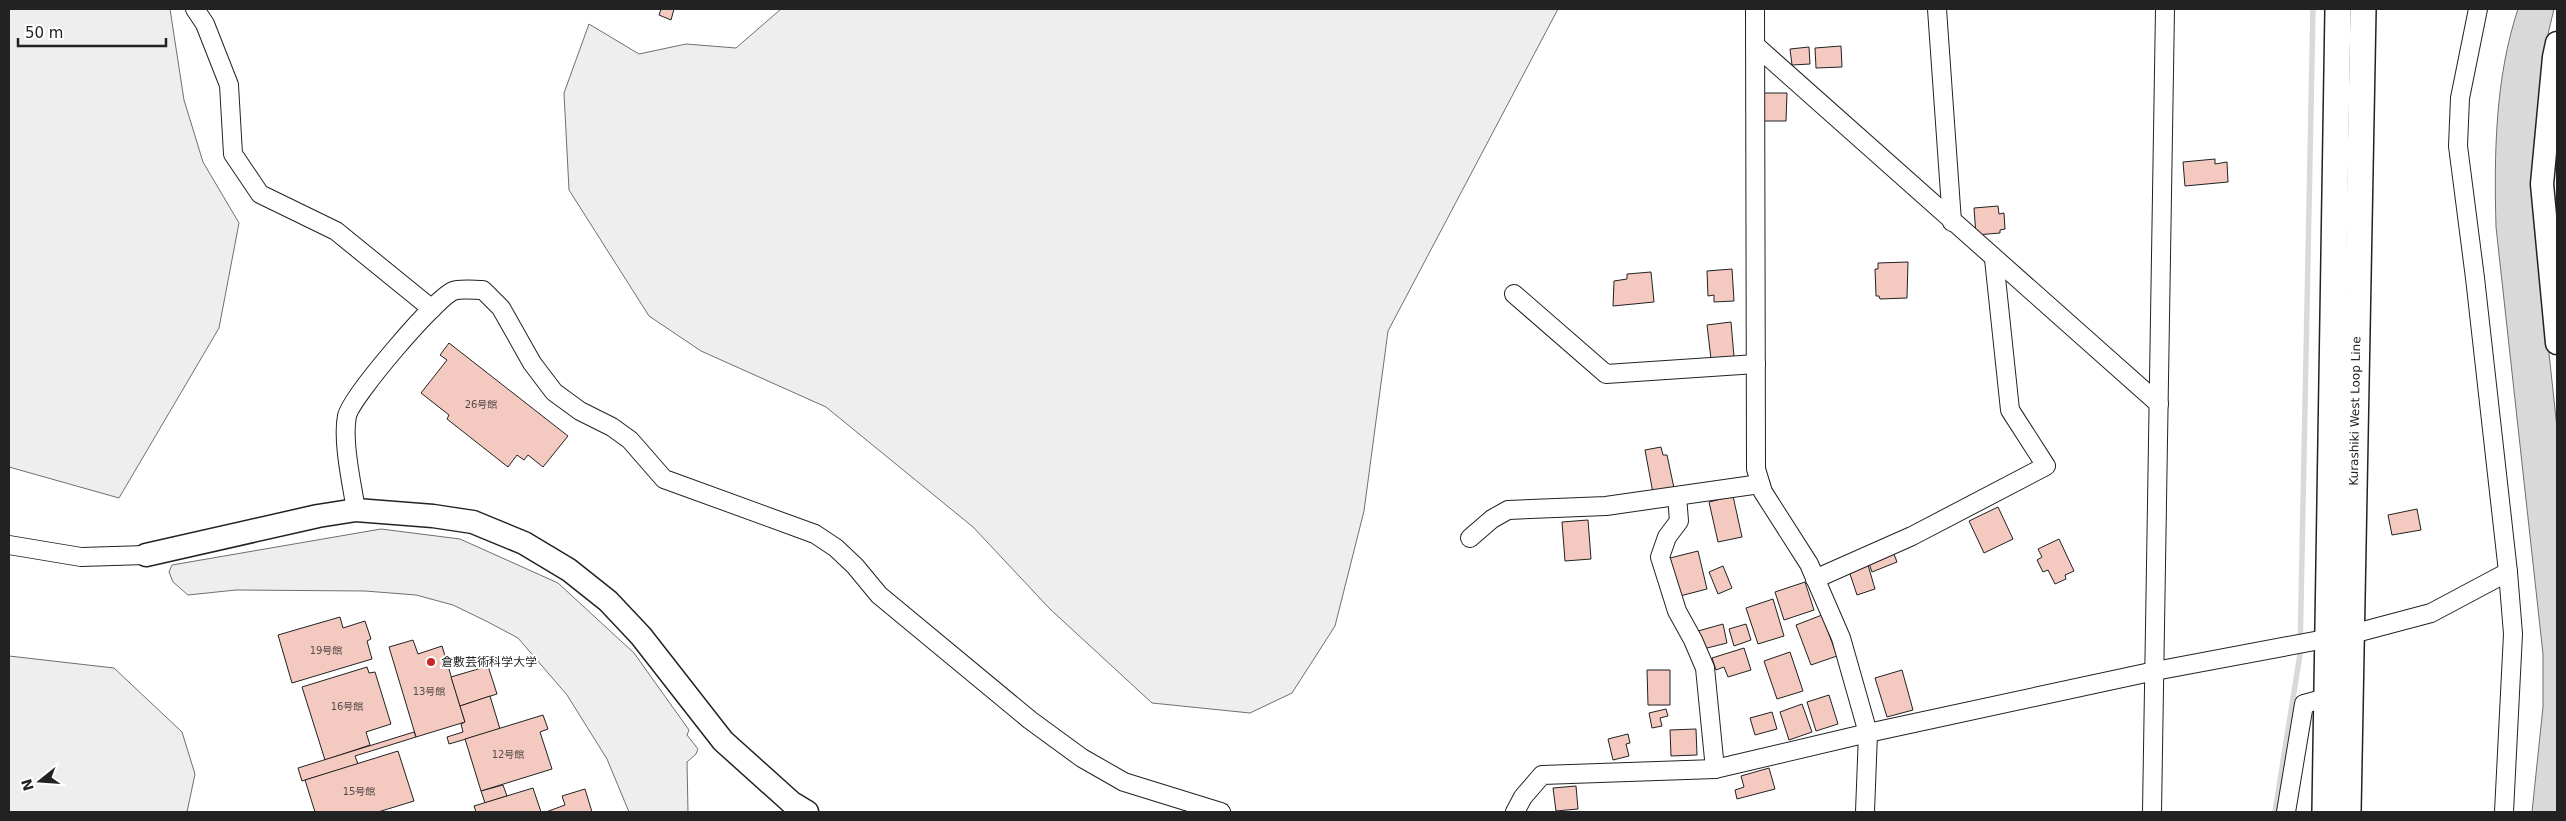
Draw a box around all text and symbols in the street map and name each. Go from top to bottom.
scale bar [18,15,165,47]
text: 50 m [25,24,63,42]
street label: Kurashiki West Loop Line [2347,336,2363,486]
house number: 26号館 [465,399,497,410]
house number: 19号館 [310,645,342,656]
place label: 倉敷芸術科学大学 [441,655,537,669]
marker: 倉敷芸術科学大学 [425,656,437,668]
house number: 13号館 [413,686,445,697]
house number: 16号館 [331,701,363,712]
house number: 12号館 [492,749,524,760]
north arrow [15,756,65,806]
text: N [18,777,37,793]
house number: 15号館 [343,786,375,797]

